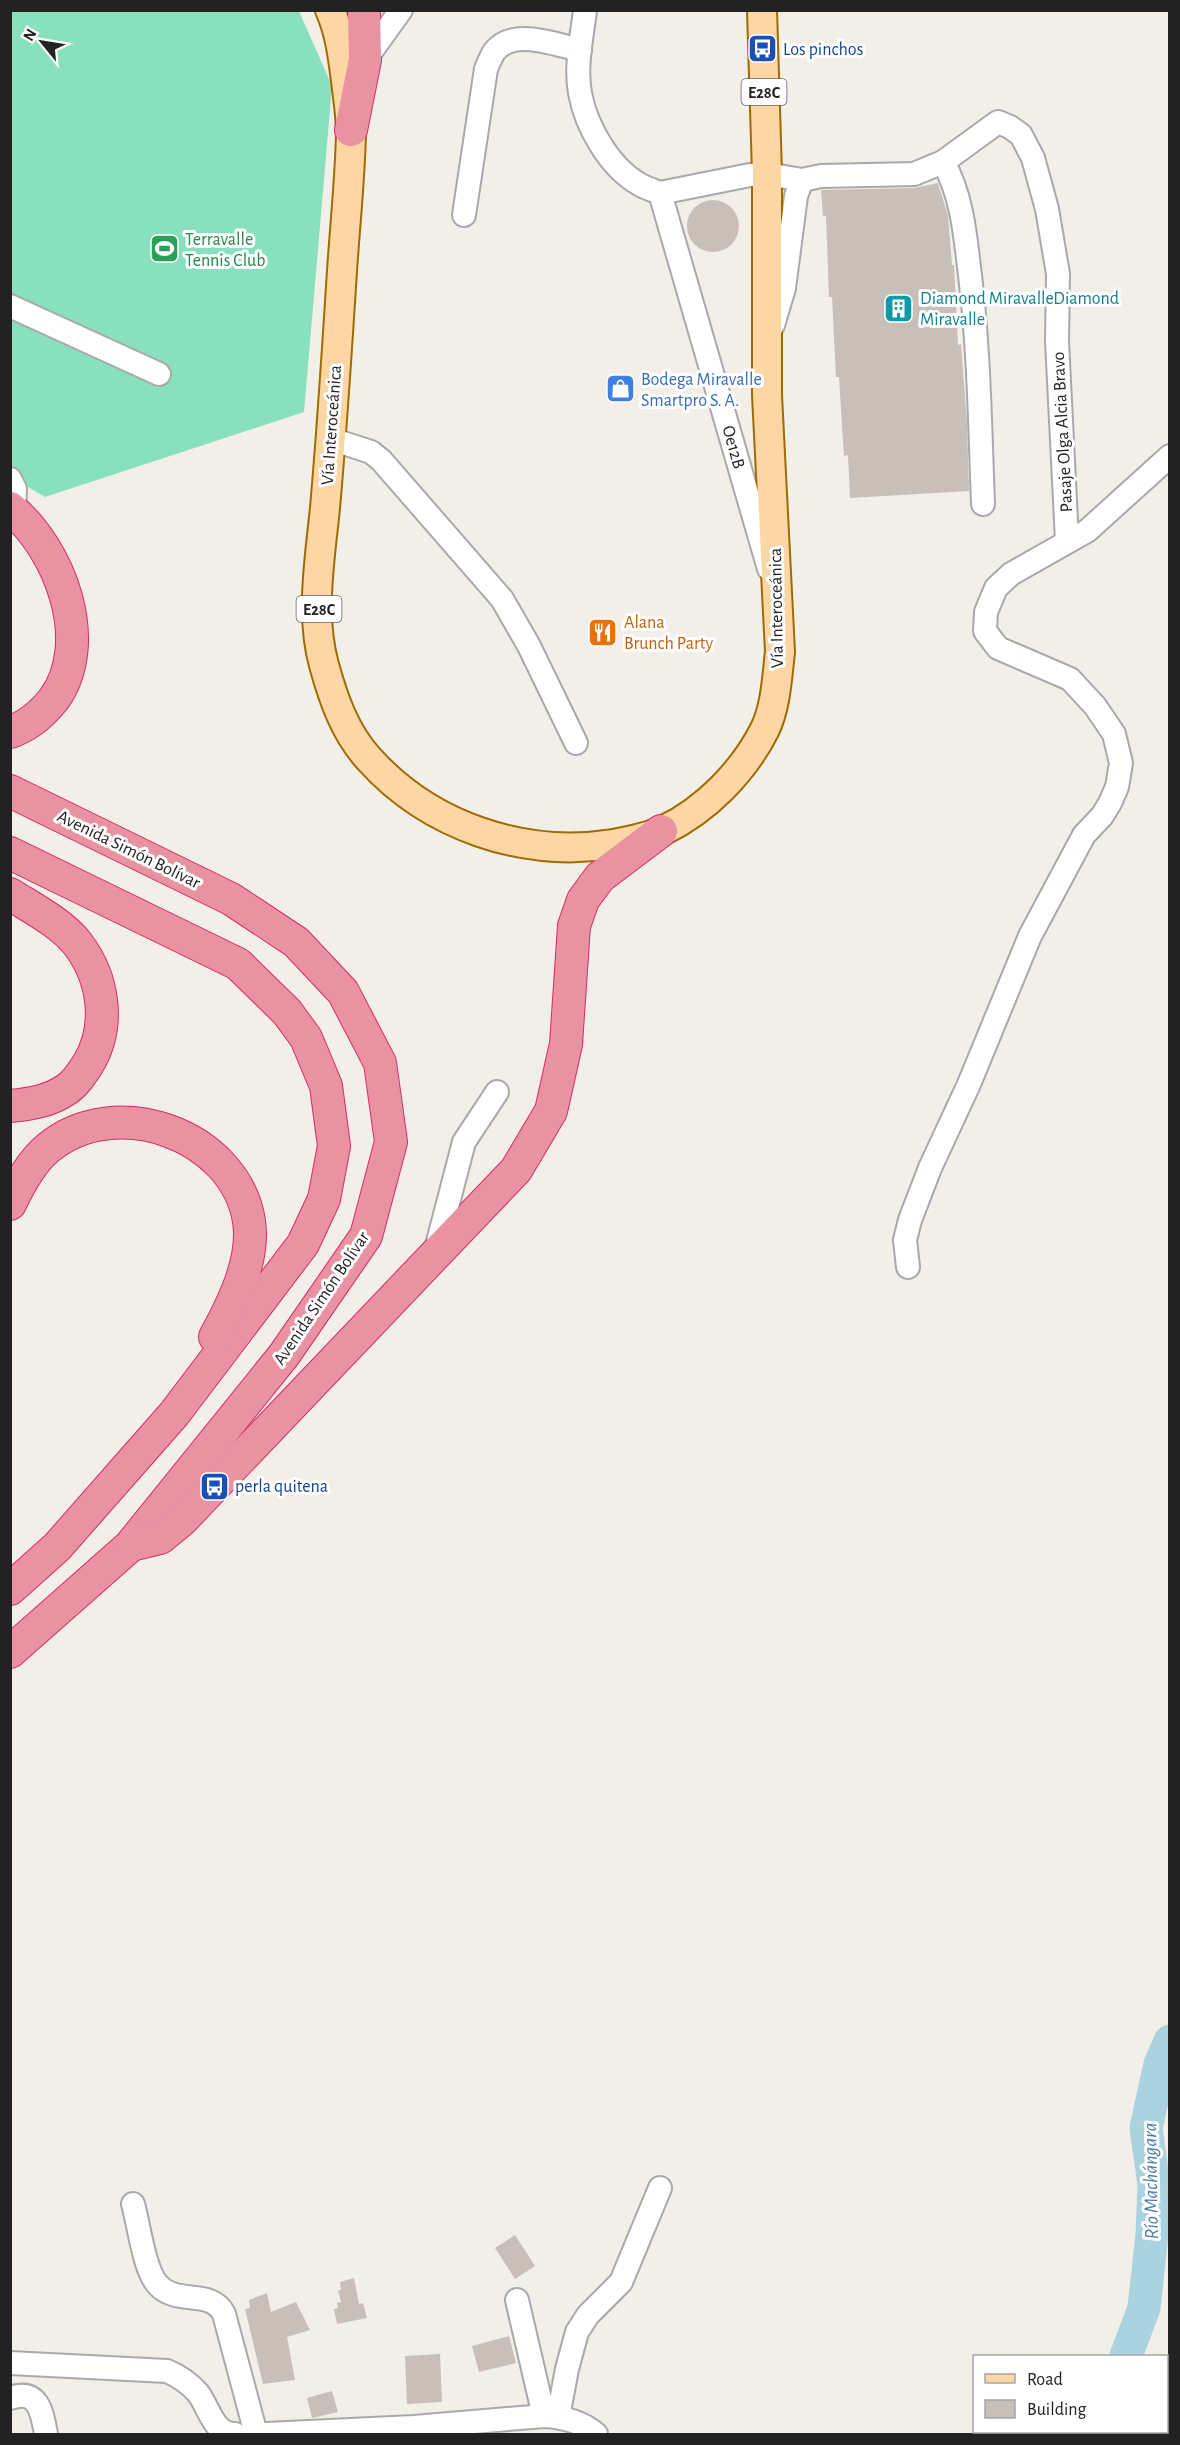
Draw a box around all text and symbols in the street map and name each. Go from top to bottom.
north arrow [12,12,72,72]
text: N [20,26,40,44]
bus stop icon: Los pinchos [746,33,778,65]
place label: Los pinchos [783,41,863,59]
road number: E28C [742,79,786,105]
place label: Terravalle Tennis Club [185,231,266,270]
sports icon: Terravalle Tennis Club [148,233,180,265]
place label: Diamond MiravalleDiamond Miravalle [920,290,1119,329]
building icon: Diamond MiravalleDiamond Miravalle [883,292,915,324]
street label: Pasaje Olga Alcia Bravo [1050,351,1076,513]
street label: Vía Interoceánica [319,364,345,486]
place label: Bodega Miravalle Smartpro S. A. [641,371,762,410]
shop icon: Bodega Miravalle Smartpro S. A. [604,373,636,405]
street label: Oe12B [718,424,748,471]
street label: Vía Interoceánica [767,548,787,668]
road number: E28C [296,596,342,622]
place label: Alana Brunch Party [624,614,713,653]
restaurant icon: Alana Brunch Party [587,616,619,648]
street label: Avenida Simón Bolívar [54,808,203,892]
street label: Avenida Simón Bolívar [271,1228,373,1368]
bus stop icon: perla quitena [198,1470,230,1502]
place label: perla quitena [235,1478,328,1496]
water label: Río Machángara [1140,2123,1162,2239]
legend [973,2355,1168,2433]
text: Road [1027,2371,1063,2389]
text: Building [1027,2401,1087,2419]

